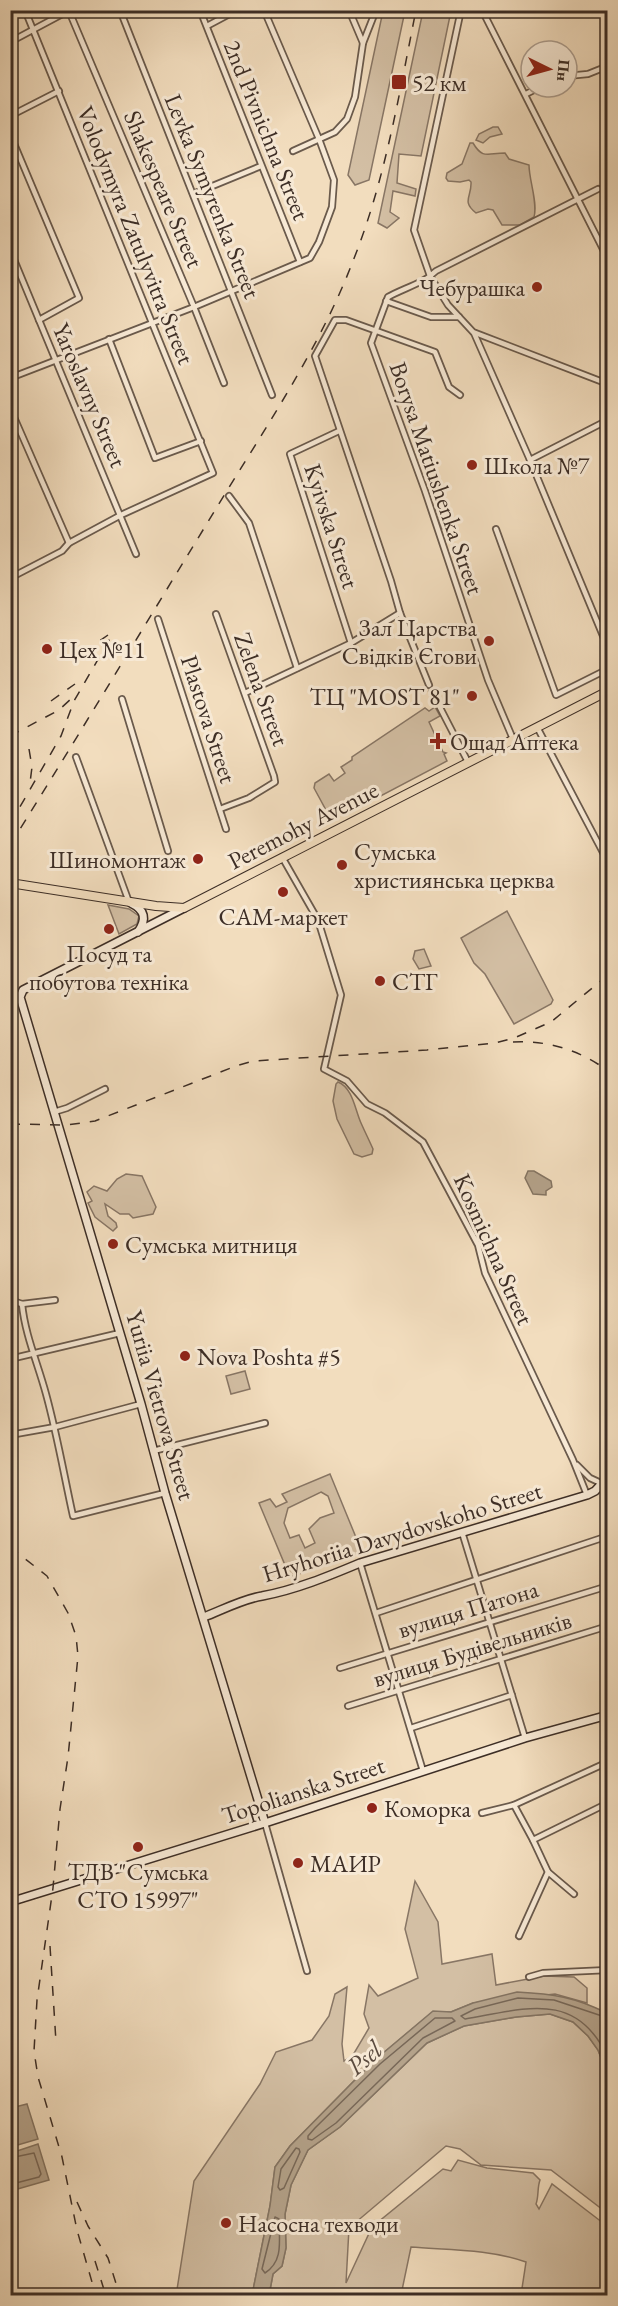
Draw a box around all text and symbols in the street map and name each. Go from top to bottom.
street label: 2nd Pivnichna Street [217,36,317,225]
north arrow [519,39,579,99]
text: Пн [552,58,575,82]
place label: 52 км [412,67,466,98]
marker: 52 км [390,73,408,91]
street label: Levka Symyrenka Street [158,89,268,303]
street label: Volodymyra Zatulyvitra Street [70,101,202,369]
street label: Shakespeare Street [117,106,211,273]
place label: Чебурашка [419,272,525,303]
marker: Чебурашка [530,280,544,294]
street label: Yaroslavny Street [46,318,134,472]
street label: Borysa Matiushenka Street [383,358,492,599]
place label: Школа №7 [484,450,590,481]
marker: Школа №7 [465,458,479,472]
street label: Kyivska Street [297,460,367,593]
place label: Зал Царства Свідків Єгови [342,612,477,671]
street label: Zelena Street [227,628,297,751]
place label: Цех №11 [59,634,146,665]
marker: Зал Царства Свідків Єгови [482,634,496,648]
marker: Цех №11 [40,642,54,656]
street label: Plastova Street [174,651,244,787]
place label: ТЦ "MOST 81" [310,681,460,712]
marker: ТЦ "MOST 81" [465,689,479,703]
place label: Ощад Аптека [450,726,579,757]
marker: Ощад Аптека [431,734,445,748]
street label: Peremohy Avenue [223,774,383,876]
place label: Сумська християнська церква [354,836,555,895]
place label: Шиномонтаж [49,844,186,875]
marker: Шиномонтаж [191,852,205,866]
marker: Сумська християнська церква [335,858,349,872]
marker: САМ-маркет [276,885,290,899]
place label: САМ-маркет [218,901,348,932]
marker: Посуд та побутова техніка [102,922,116,936]
place label: Посуд та побутова техніка [29,938,189,997]
place label: СТГ [392,966,438,997]
marker: СТГ [373,974,387,988]
street label: Kosmichna Street [447,1168,541,1330]
place label: Сумська митниця [125,1229,298,1260]
marker: Сумська митниця [106,1237,120,1251]
street label: Yuriia Vietrova Street [119,1307,203,1504]
place label: Nova Poshta #5 [197,1341,341,1372]
marker: Nova Poshta #5 [178,1349,192,1363]
street label: Hryhoriia Davydovskoho Street [259,1475,546,1589]
street label: вулиця Патона [394,1573,542,1645]
street label: вулиця Будівельників [369,1604,575,1694]
street label: Topolianska Street [218,1749,389,1831]
place label: Коморка [384,1793,471,1824]
marker: Коморка [365,1801,379,1815]
marker: ТДВ "Сумська СТО 15997" [131,1840,145,1854]
place label: МАИР [310,1848,381,1879]
place label: ТДВ "Сумська СТО 15997" [67,1856,209,1915]
marker: МАИР [291,1856,305,1870]
water label: Psel [339,2032,390,2083]
place label: Насосна техводи [238,2208,399,2239]
marker: Насосна техводи [219,2216,233,2230]

